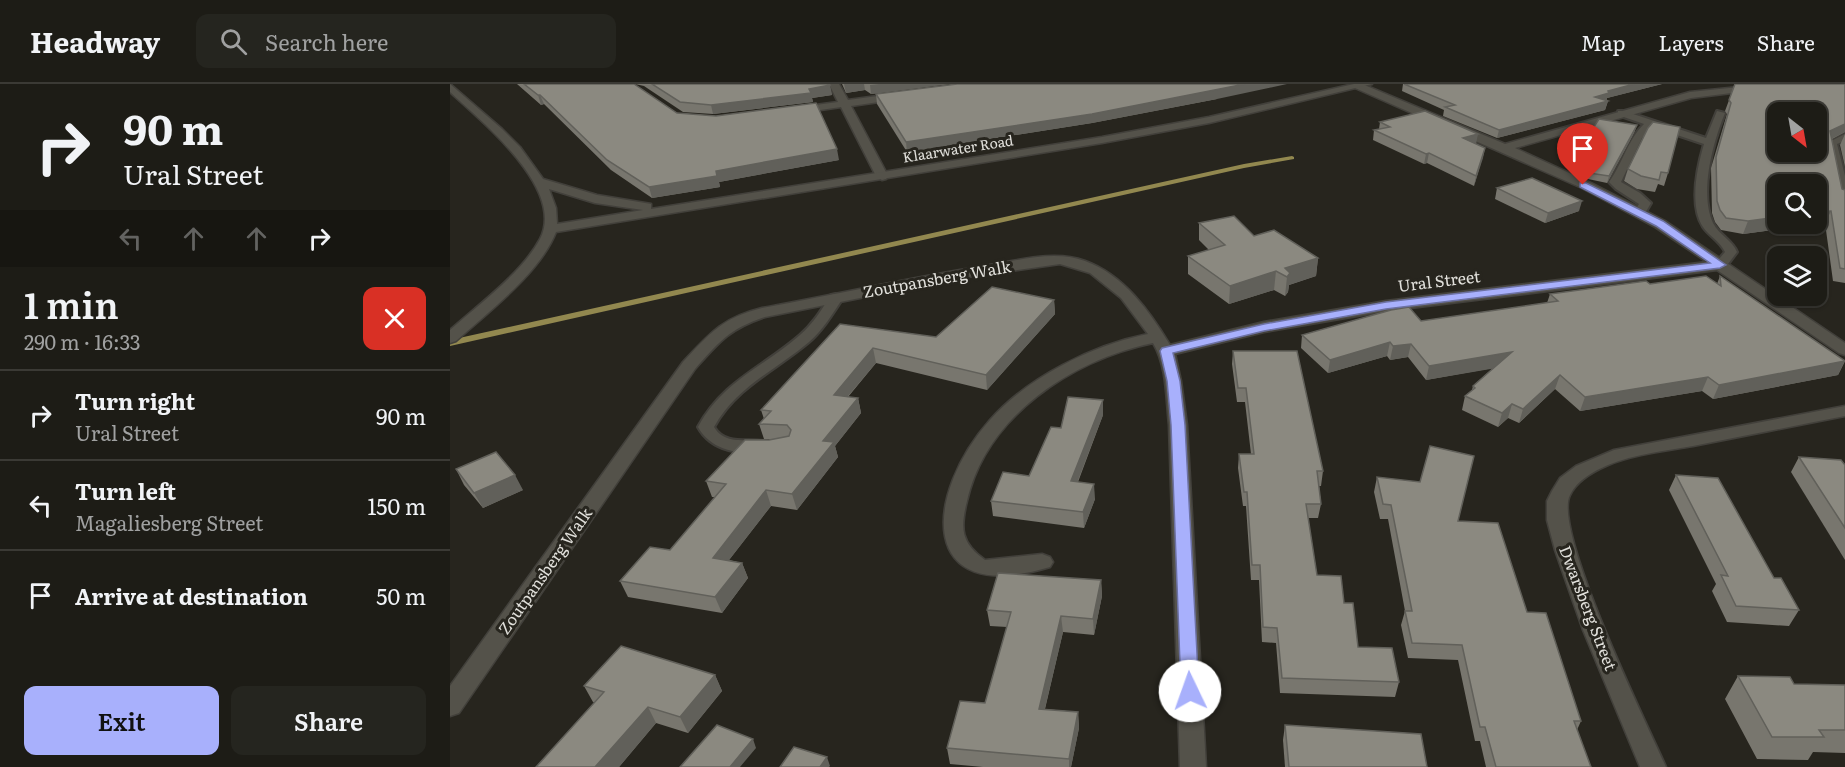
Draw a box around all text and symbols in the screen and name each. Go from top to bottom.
search box [196,14,616,68]
text: Headway [30,20,160,62]
icon: search [217,25,250,58]
text: Search here [265,25,388,58]
text: Map [1581,26,1626,57]
text: Layers [1659,26,1724,57]
text: Share [1757,26,1815,57]
text: 90 m [123,96,223,158]
north arrow [1767,102,1827,162]
map controls [1767,102,1827,306]
icon: right [24,108,102,186]
pin [1557,123,1608,185]
street label: Klaarwater Road [901,129,1015,167]
icon: arrive [1566,132,1599,165]
text: Ural Street [123,153,263,193]
button: search [1767,174,1827,234]
icon: left [114,222,147,255]
icon: ahead [177,222,210,255]
icon: ahead [240,222,273,255]
icon: right [303,222,336,255]
button: layers [1767,246,1827,306]
street label: Zoutpansberg Walk [861,253,1013,303]
street label: Ural Street [1396,263,1482,297]
text: 1 min [24,277,119,330]
button: close [363,287,426,350]
text: 290 m · 16:33 [24,326,141,356]
text: Turn right [75,384,195,417]
icon: right [24,399,57,432]
text: 90 m [376,399,426,432]
text: Ural Street [75,417,179,447]
text: Turn left [75,474,176,507]
icon: left [24,489,57,522]
text: 150 m [367,489,426,522]
street label: Zoutpansberg Walk [491,502,597,639]
text: Magaliesberg Street [75,507,263,537]
street label: Dwarsberg Street [1554,542,1624,674]
icon: arrive [24,579,57,612]
text: Arrive at destination [75,579,308,612]
text: 50 m [376,579,426,612]
position arrow [1158,659,1222,723]
button: Exit [24,686,219,755]
button: Share [231,686,426,755]

